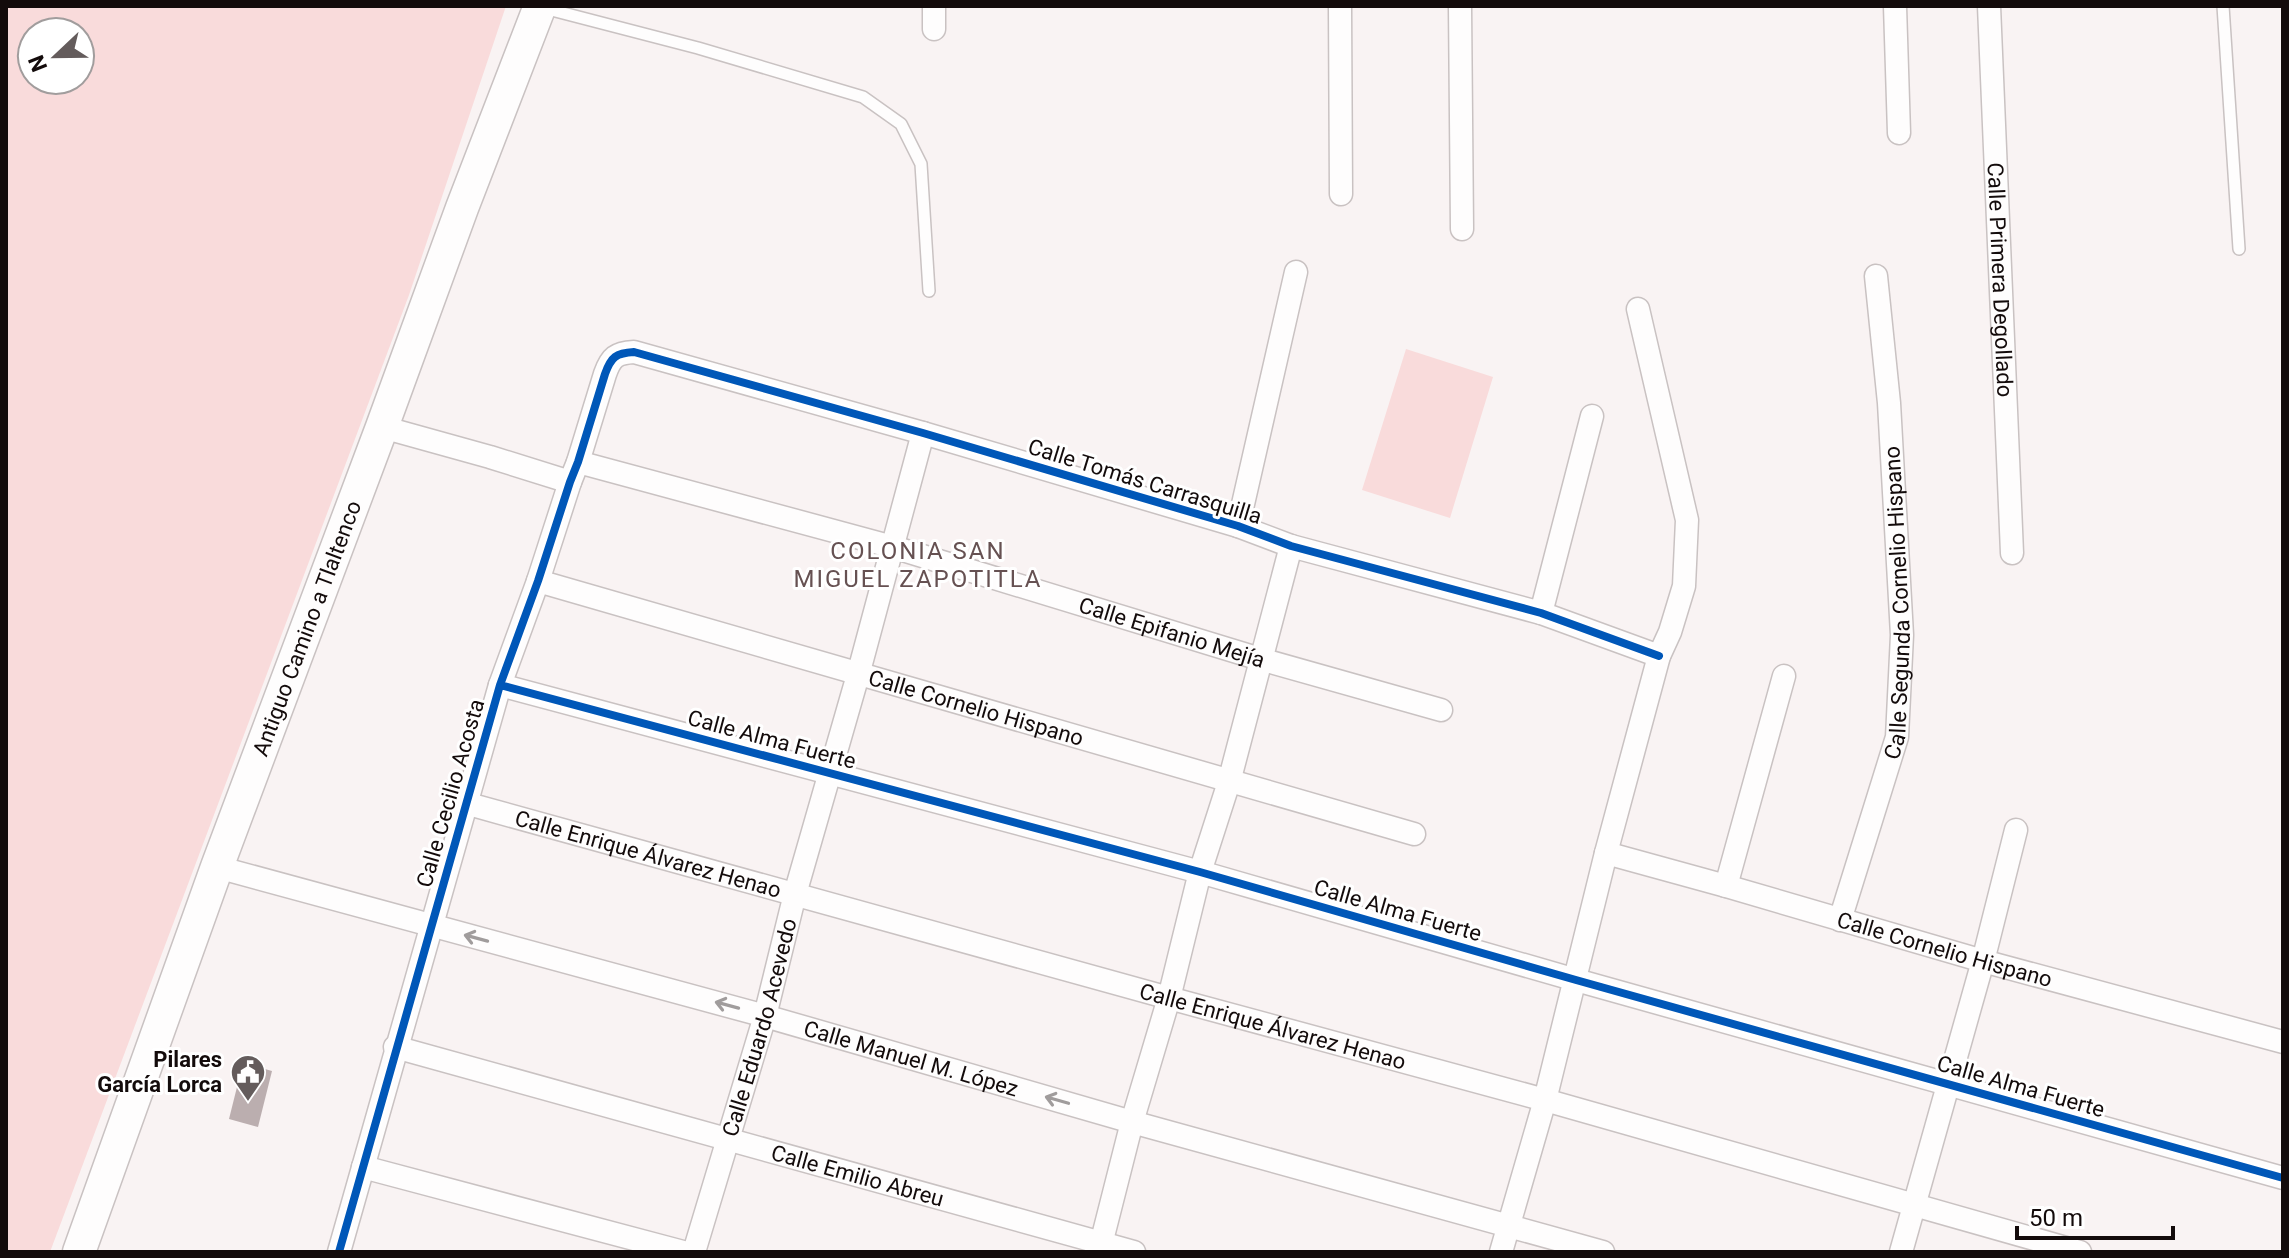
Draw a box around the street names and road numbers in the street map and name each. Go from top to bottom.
street label: Calle Primera Degollado [1983,162,2017,398]
street label: Calle Tomás Carrasquilla [1025,434,1265,529]
street label: Calle Segunda Cornelio Hispano [1879,445,1915,762]
street label: Antiguo Camino a Tlaltenco [248,497,366,759]
street label: Calle Epifanio Mejía [1076,592,1268,673]
street label: Calle Cornelio Hispano [866,665,1086,751]
street label: Calle Cecilio Acosta [412,696,489,890]
street label: Calle Alma Fuerte [685,705,859,774]
street label: Calle Enrique Álvarez Henao [512,805,784,903]
street label: Calle Alma Fuerte [1311,875,1485,946]
street label: Calle Cornelio Hispano [1834,907,2055,992]
street label: Calle Eduardo Acevedo [717,916,802,1140]
street label: Calle Enrique Álvarez Henao [1137,978,1409,1075]
street label: Calle Manuel M. López [801,1016,1021,1102]
street label: Calle Alma Fuerte [1934,1051,2108,1122]
street label: Calle Emilio Abreu [768,1140,946,1212]

